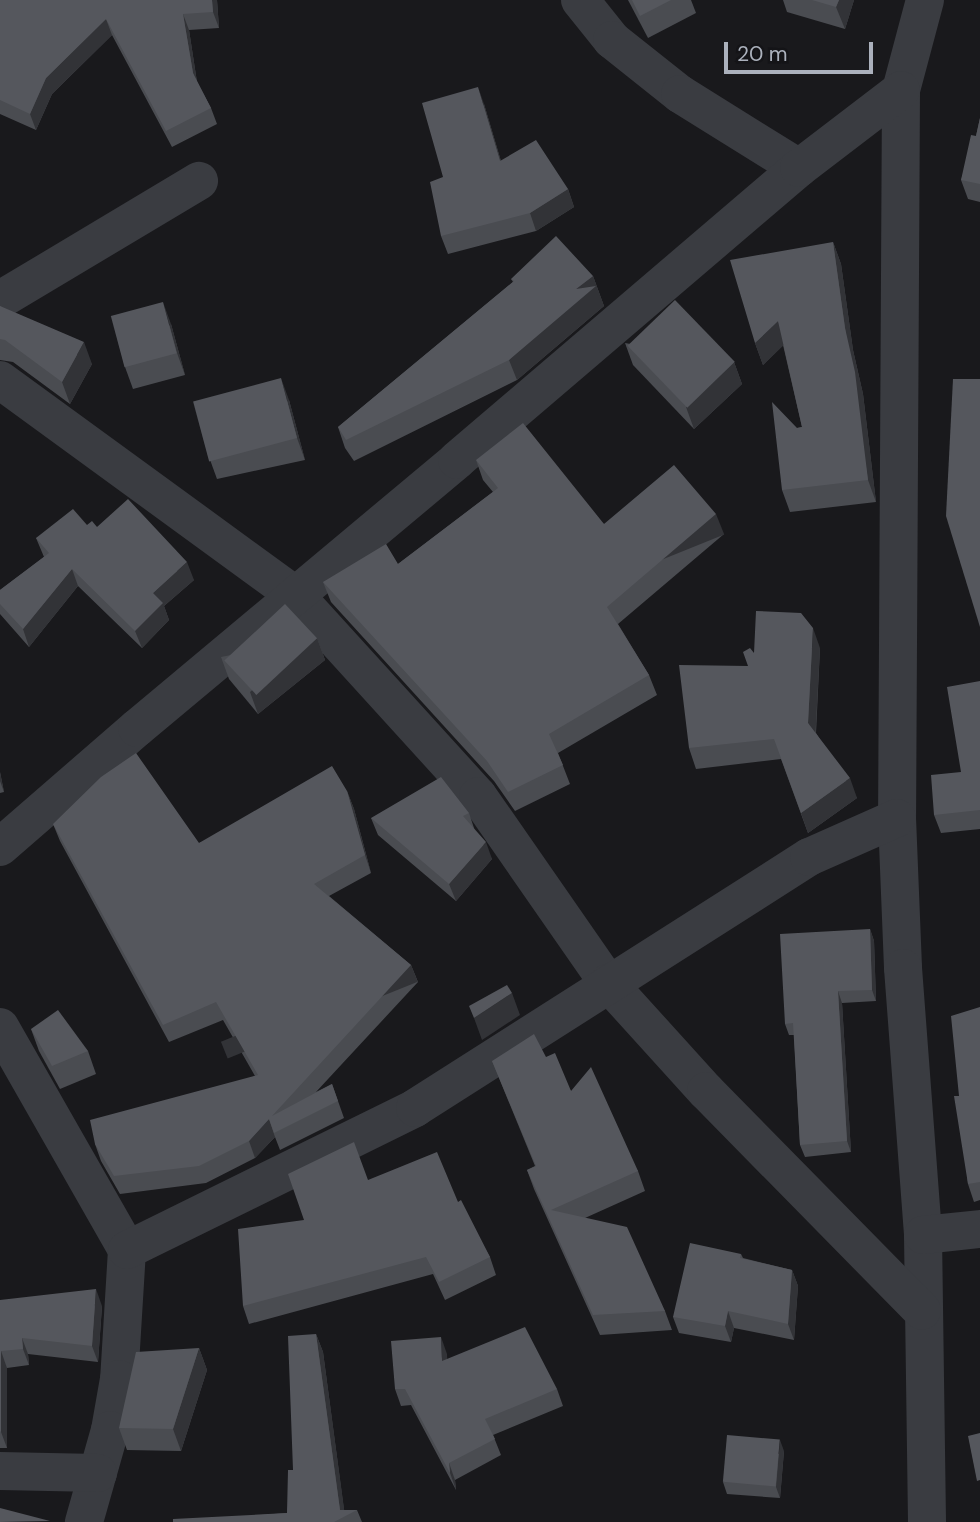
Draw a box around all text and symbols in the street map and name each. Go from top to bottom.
scale bar [728,28,877,72]
text: 20 m [737,40,788,68]

